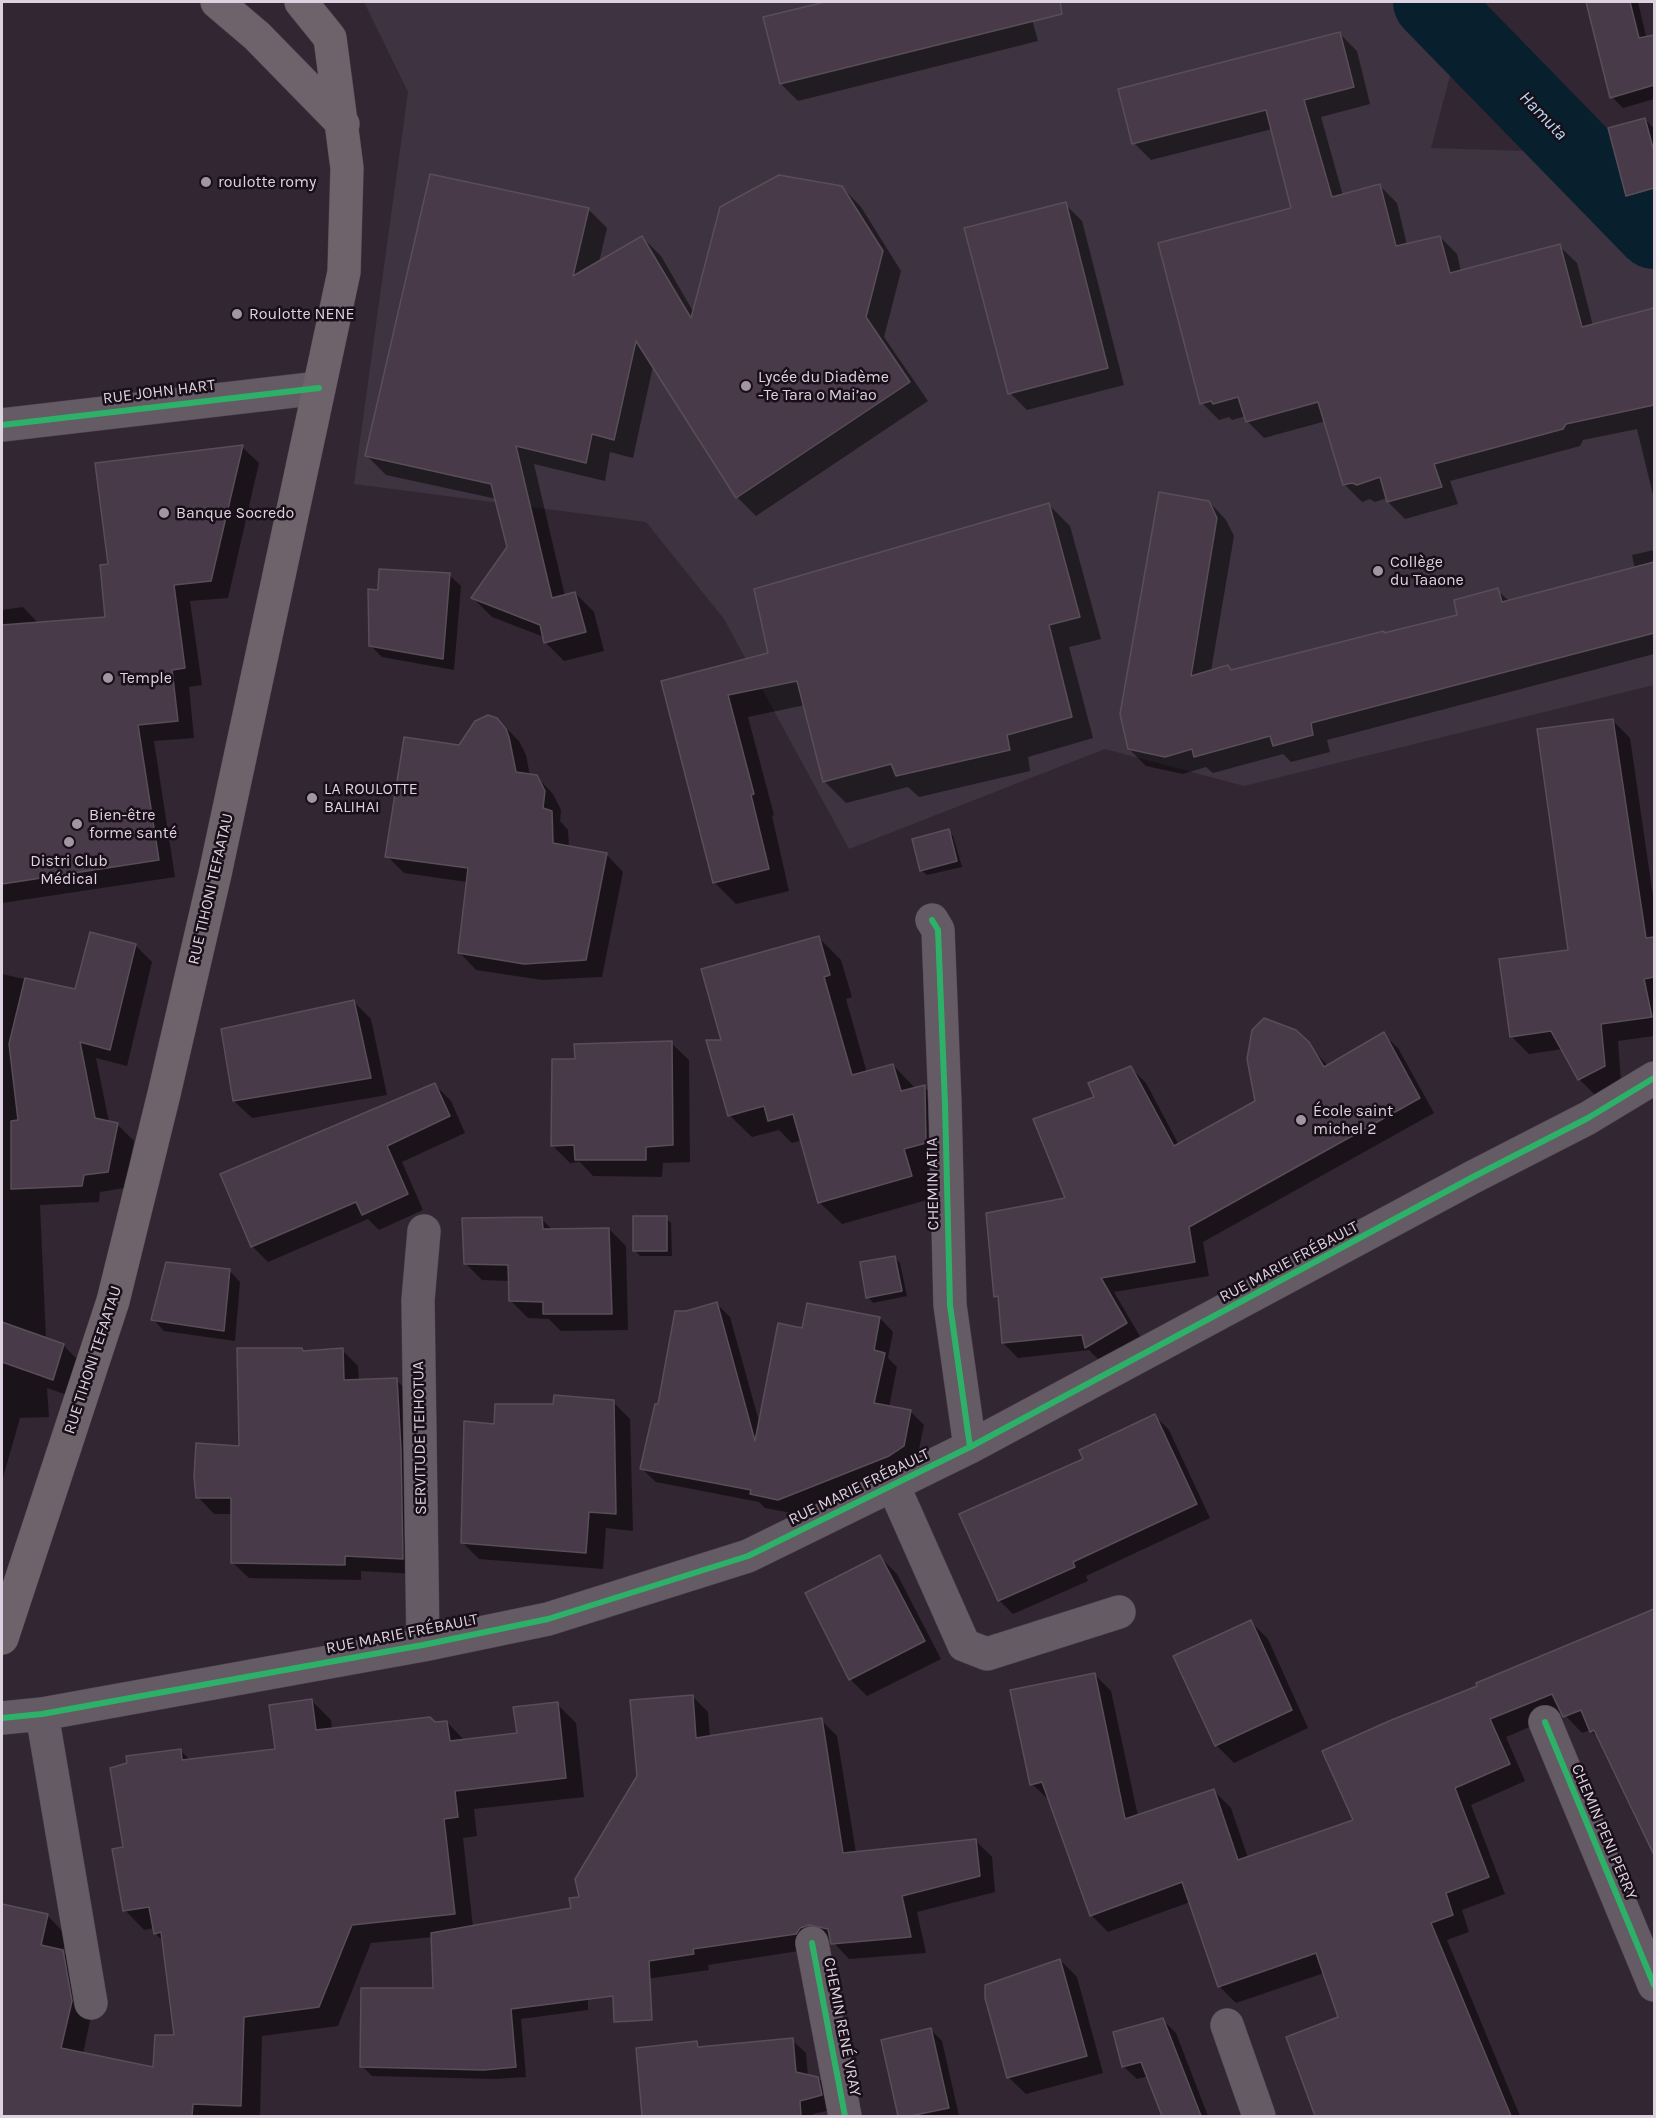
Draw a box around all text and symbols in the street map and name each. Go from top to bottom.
water label: Hamuta [1514,87,1572,145]
place label: roulotte romy [218,172,316,192]
marker: roulotte romy [199,175,213,189]
place label: Roulotte NENE [249,304,354,324]
marker: Roulotte NENE [230,307,244,321]
place label: Lycée du Diadème -Te Tara o Mai’ao [758,367,889,405]
street label: RUE JOHN HART [102,376,216,408]
marker: Lycée du Diadème -Te Tara o Mai’ao [739,379,753,393]
place label: Banque Socredo [176,503,294,523]
marker: Banque Socredo [157,506,171,520]
place label: Collège du Taaone [1390,552,1464,590]
marker: Collège du Taaone [1371,564,1385,578]
place label: Temple [120,668,172,688]
marker: Temple [101,671,115,685]
place label: LA ROULOTTE BALIHAI [324,779,418,817]
marker: LA ROULOTTE BALIHAI [305,791,319,805]
place label: Bien-être forme santé [89,805,177,843]
street label: RUE TIHONI TEFAATAU [184,811,238,967]
marker: Bien-être forme santé [70,817,84,831]
marker: Distri Club Médical [62,835,76,849]
place label: Distri Club Médical [30,851,108,889]
place label: École saint michel 2 [1313,1101,1393,1139]
marker: École saint michel 2 [1294,1113,1308,1127]
street label: CHEMIN ATIA [923,1138,943,1230]
street label: RUE MARIE FRÉBAULT [1216,1217,1362,1307]
street label: RUE TIHONI TEFAATAU [60,1283,126,1437]
street label: SERVITUDE TEIHOTUA [409,1361,431,1515]
street label: RUE MARIE FRÉBAULT [785,1445,933,1529]
street label: RUE MARIE FRÉBAULT [324,1610,480,1658]
street label: CHEMIN PENI PERRY [1567,1761,1641,1903]
street label: CHEMIN RENÉ VRAY [819,1956,865,2098]

